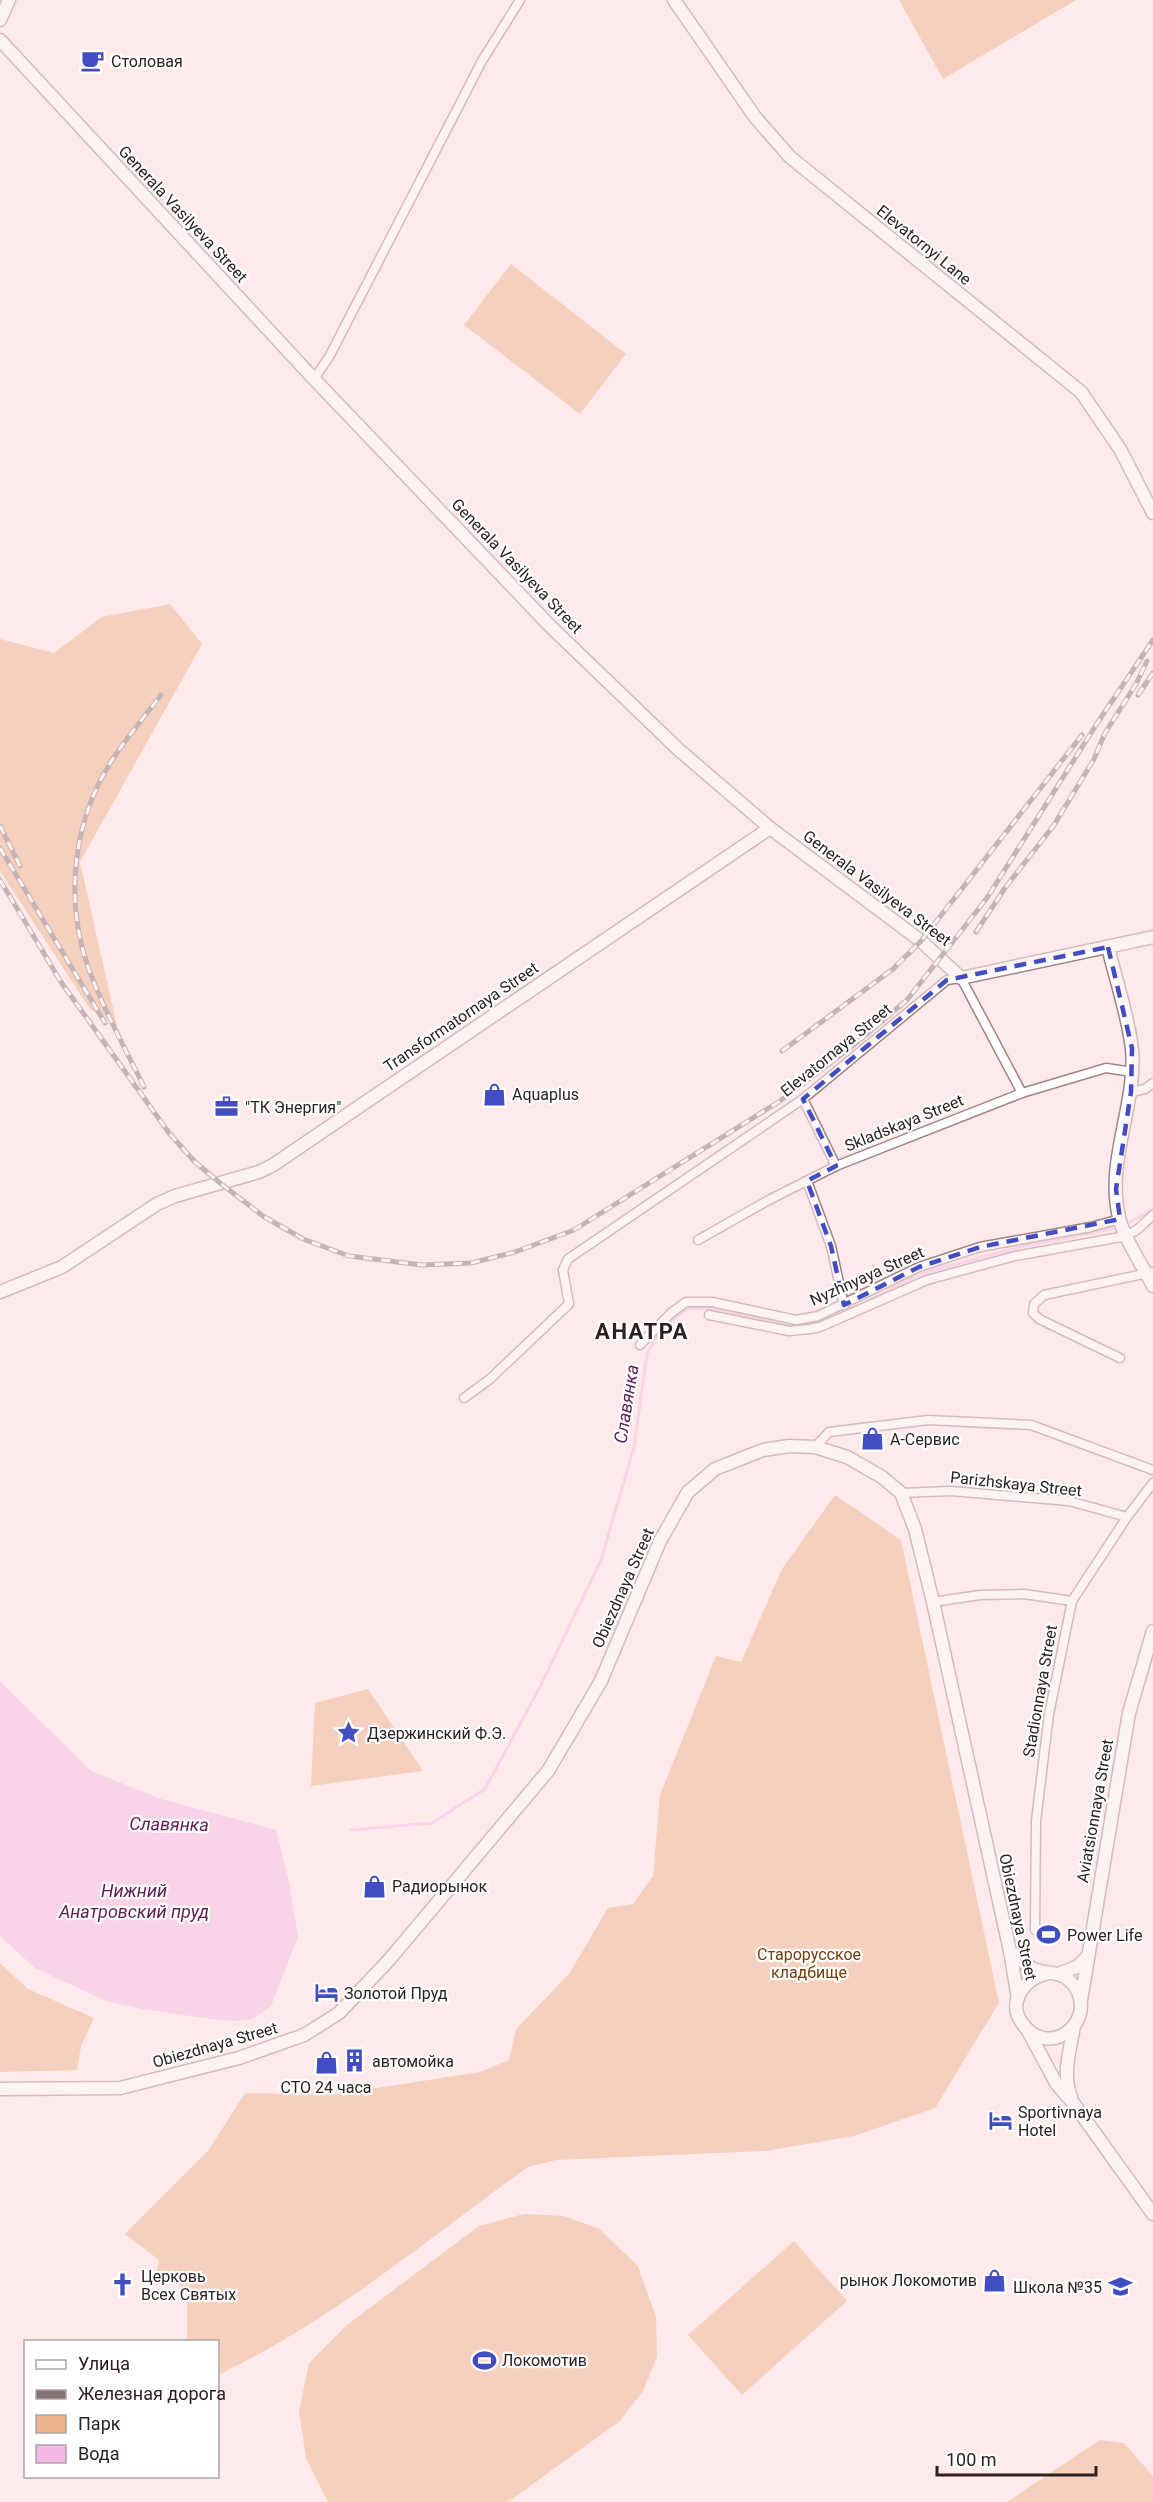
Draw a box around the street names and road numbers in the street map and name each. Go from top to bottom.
street label: Generala Vasilyeva Street [115,142,251,286]
street label: Elevatornyi Lane [873,201,975,289]
street label: Generala Vasilyeva Street [448,495,586,637]
street label: Generala Vasilyeva Street [799,826,955,950]
street label: Transformatornaya Street [380,958,542,1076]
street label: Elevatornaya Street [777,999,895,1101]
street label: Skladskaya Street [842,1090,966,1156]
street label: Nyzhnyaya Street [807,1242,927,1310]
street label: Parizhskaya Street [949,1468,1083,1500]
street label: Obiezdnaya Street [588,1525,658,1651]
street label: Stadionnaya Street [1019,1623,1061,1759]
street label: Aviatsionnaya Street [1073,1738,1117,1884]
street label: Obiezdnaya Street [995,1852,1041,1982]
street label: Obiezdnaya Street [150,2018,280,2072]

